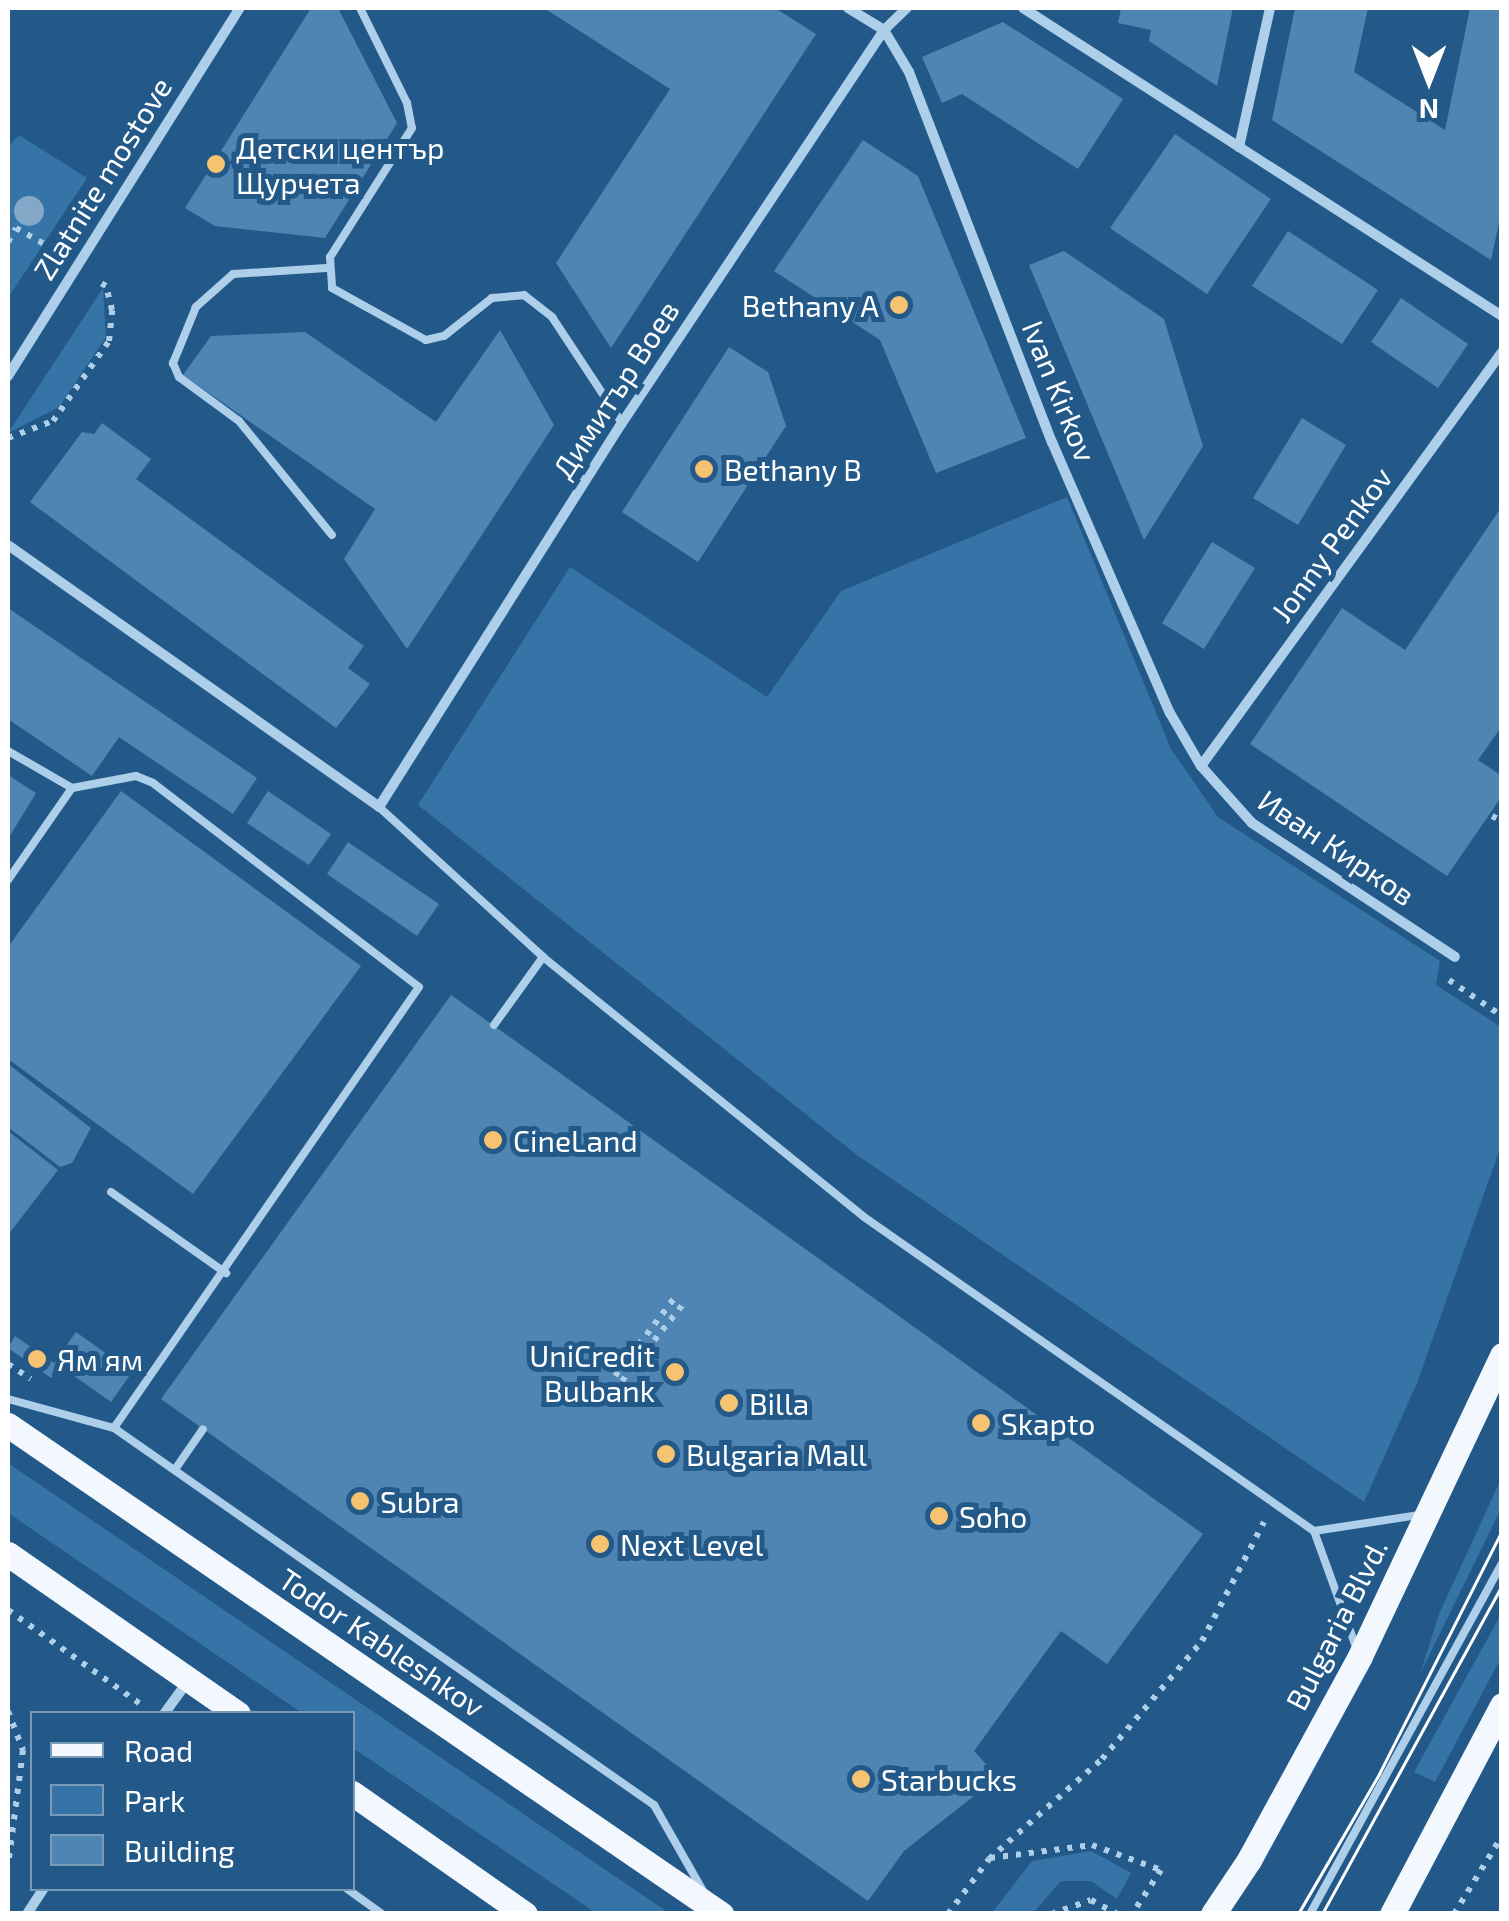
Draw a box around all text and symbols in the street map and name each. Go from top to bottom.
north arrow [1379,30,1479,130]
street label: Zlatnite mostove [25,70,179,286]
text: N [1419,93,1439,127]
place label: Детски център Щурчета [236,129,444,200]
marker: Детски център Щурчета [205,153,227,175]
place label: Bethany A [740,287,879,323]
street label: Димитър Воев [544,293,686,485]
marker: Bethany A [888,294,910,316]
street label: Ivan Kirkov [1015,315,1105,467]
place label: Bethany B [724,451,863,487]
marker: Bethany B [693,458,715,480]
street label: Jonny Penkov [1263,459,1399,629]
street label: Иван Кирков [1252,782,1422,912]
place label: CineLand [513,1122,638,1158]
marker: CineLand [482,1129,504,1151]
place label: UniCredit Bulbank [529,1337,655,1408]
place label: Ям ям [57,1341,143,1377]
marker: Ям ям [26,1348,48,1370]
marker: UniCredit Bulbank [664,1361,686,1383]
place label: Billa [749,1385,809,1421]
marker: Billa [718,1392,740,1414]
place label: Skapto [1001,1405,1095,1441]
marker: Skapto [970,1412,992,1434]
place label: Bulgaria Mall [686,1436,867,1472]
marker: Bulgaria Mall [655,1443,677,1465]
place label: Subra [380,1483,460,1519]
marker: Subra [349,1490,371,1512]
place label: Soho [959,1498,1027,1534]
marker: Soho [928,1505,950,1527]
place label: Next Level [620,1526,763,1562]
marker: Next Level [589,1533,611,1555]
street label: Bulgaria Blvd. [1278,1533,1394,1715]
street label: Todor Kableshkov [272,1560,492,1724]
legend [30,1711,355,1891]
text: Road [124,1732,193,1768]
place label: Starbucks [881,1761,1017,1797]
marker: Starbucks [850,1768,872,1790]
text: Park [124,1782,185,1818]
text: Building [124,1832,235,1868]

